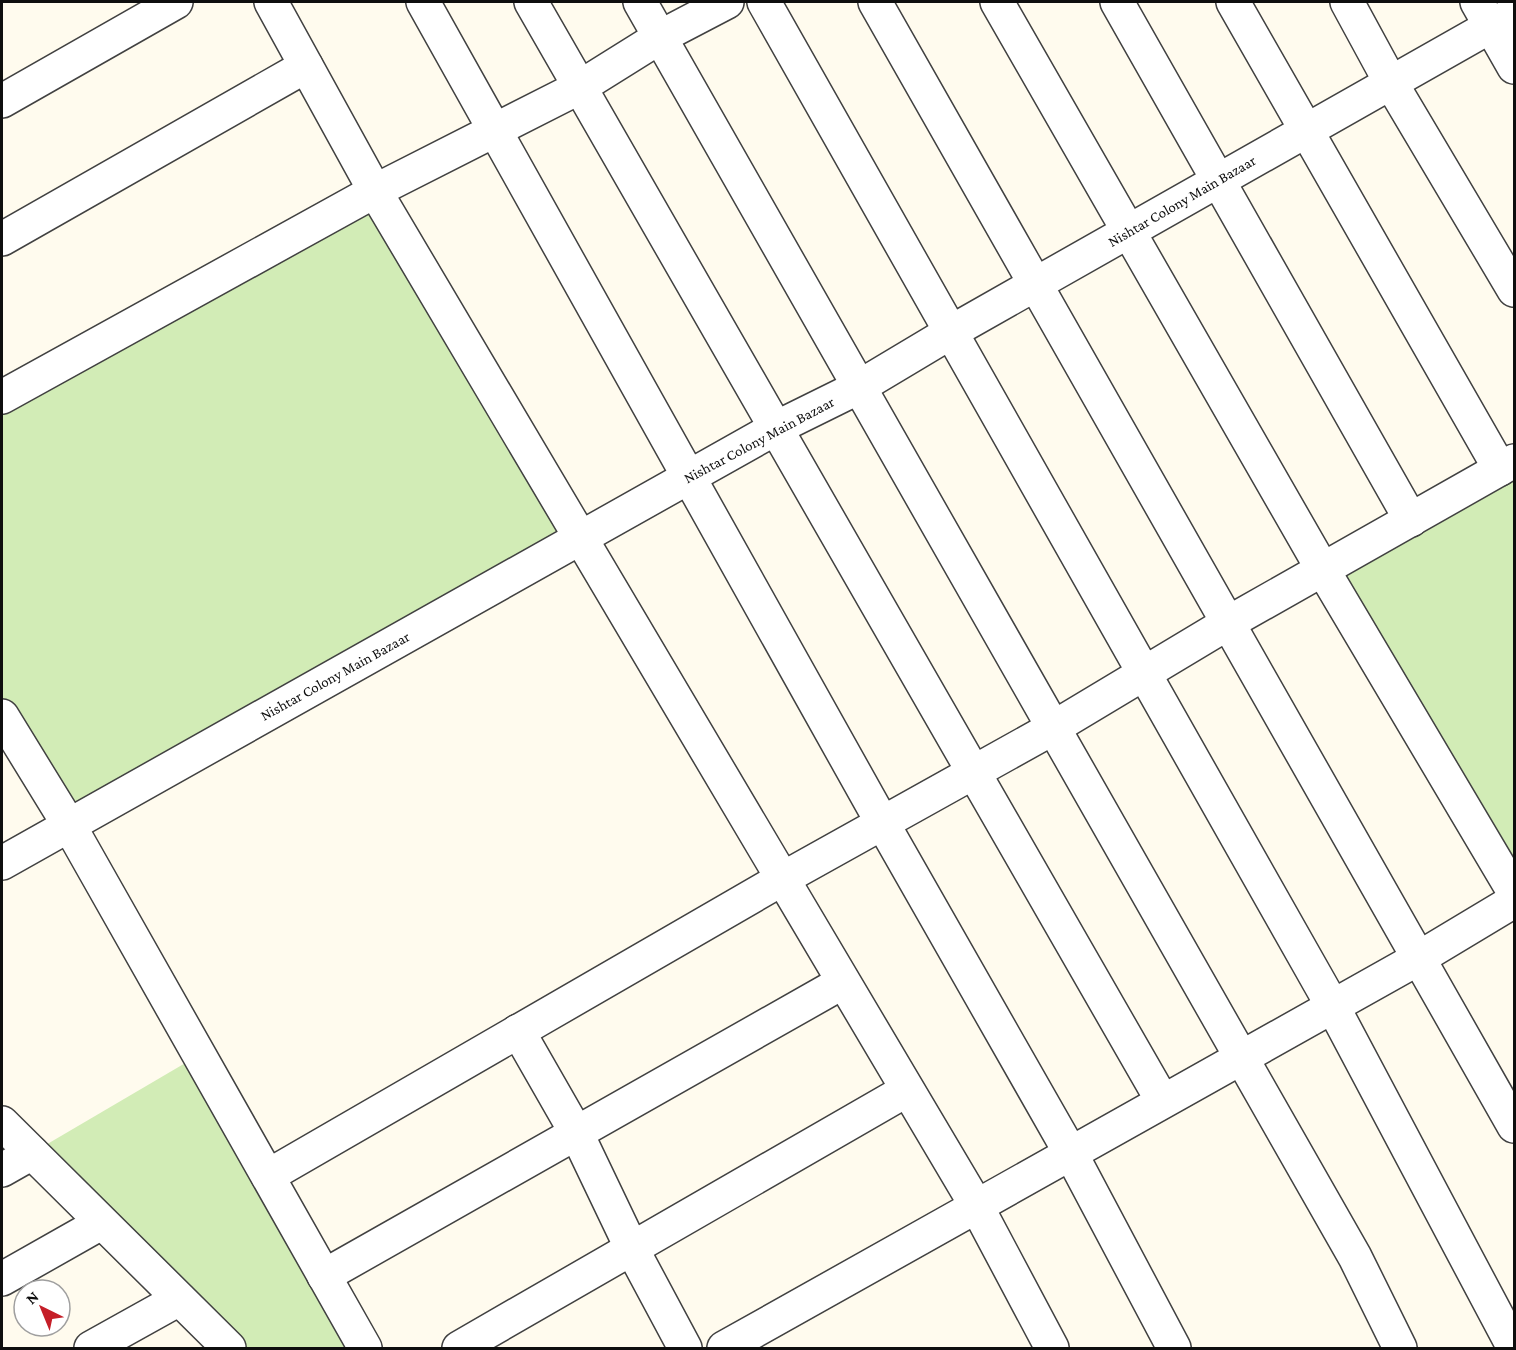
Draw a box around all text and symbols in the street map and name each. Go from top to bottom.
street label: Nishtar Colony Main Bazaar [1105,152,1260,251]
street label: Nishtar Colony Main Bazaar [681,393,838,487]
street label: Nishtar Colony Main Bazaar [258,628,413,725]
north arrow [12,1278,72,1338]
text: N [22,1287,42,1307]

